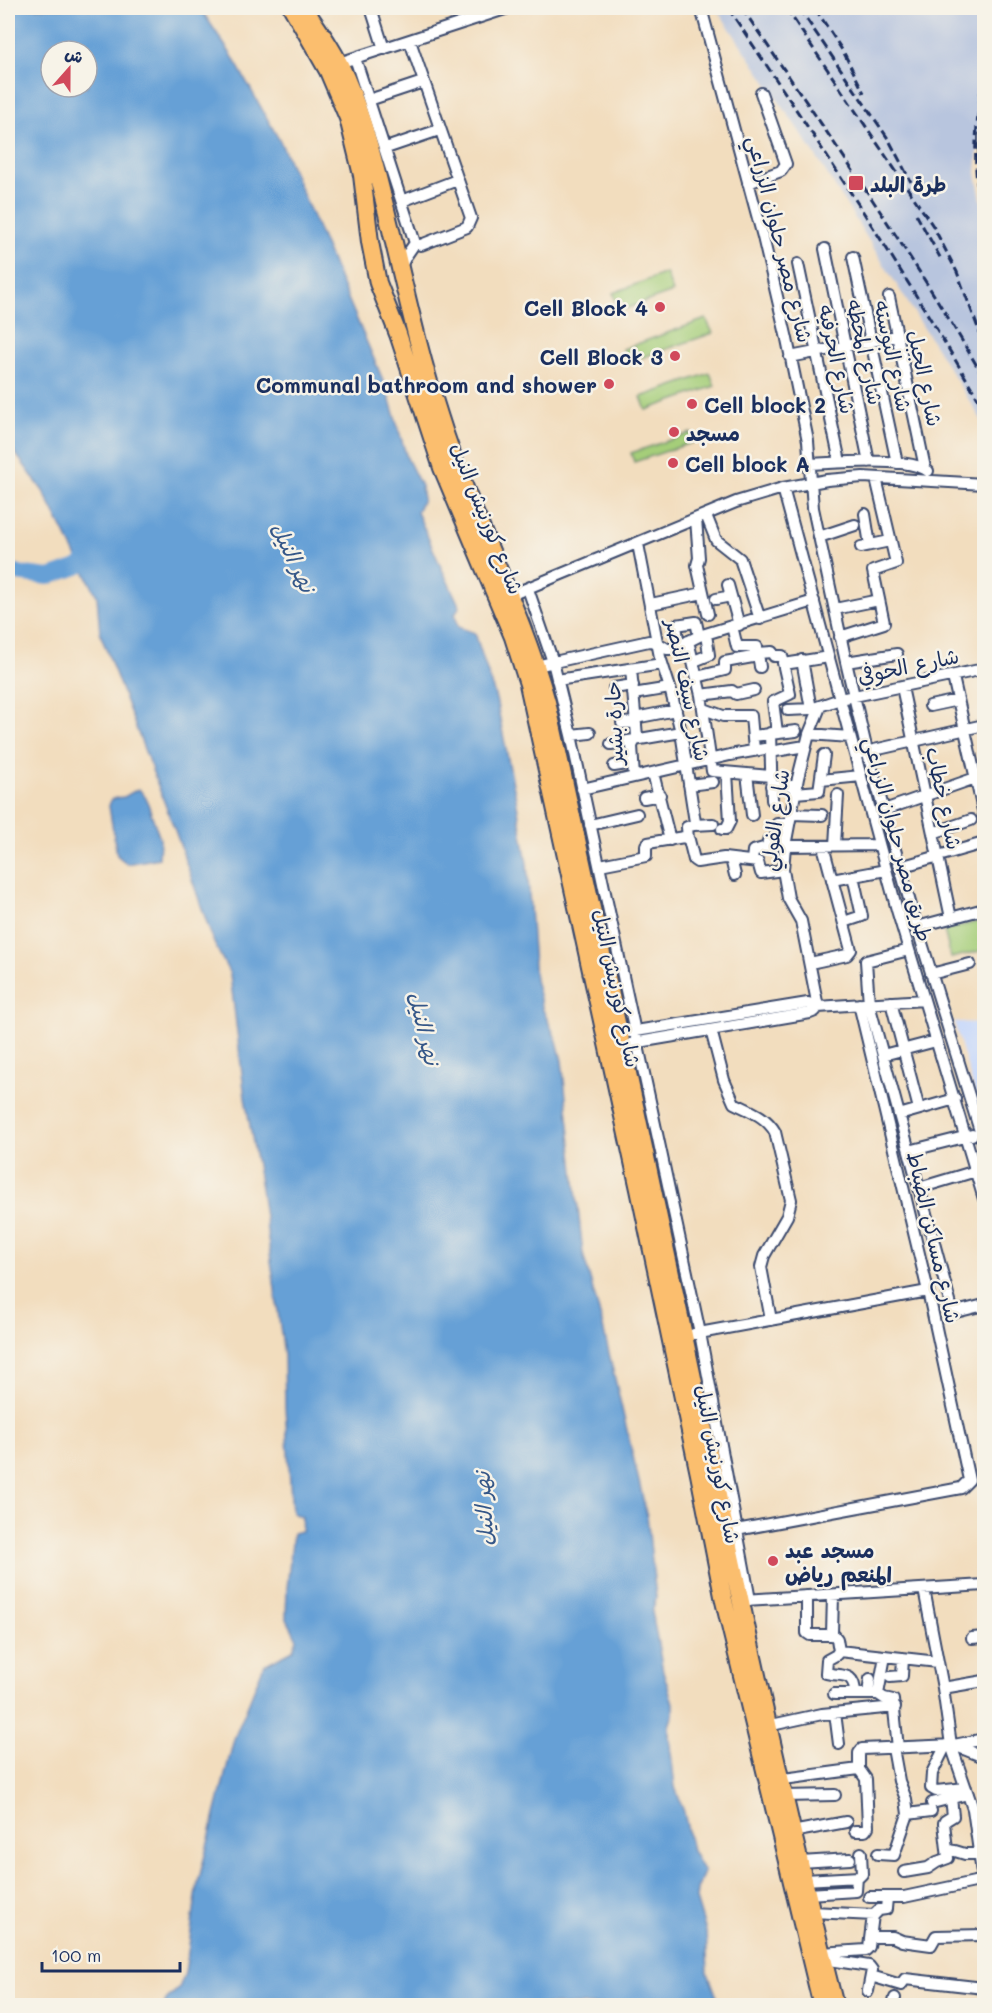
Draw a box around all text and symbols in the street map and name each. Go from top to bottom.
north arrow [39,39,99,99]
text: ش [63,42,87,67]
street label: شارع مصر حلوان الزراعي [735,133,820,347]
place label: طرة البلد [870,170,946,198]
marker: طرة البلد [847,174,865,192]
place label: Cell Block 4 [524,294,648,321]
street label: شارع المحطه [839,297,890,408]
street label: شارع البوسته [866,298,919,415]
marker: Cell Block 4 [653,300,667,314]
street label: شارع الحرفيه [810,302,863,417]
street label: شارع الجبل [900,327,949,429]
place label: Cell Block 3 [539,343,663,370]
marker: Cell Block 3 [668,349,682,363]
place label: Communal bathroom and shower [256,371,597,398]
marker: Communal bathroom and shower [602,377,616,391]
place label: Cell block 2 [704,391,826,418]
marker: Cell block 2 [685,397,699,411]
place label: مسجد [686,419,740,446]
marker: مسجد [667,425,681,439]
street label: شارع كورنيش النيل [442,438,531,599]
place label: Cell block A [685,450,810,477]
marker: Cell block A [666,456,680,470]
water label: نهر النيل [265,517,324,599]
street label: شارع سيف النصر [657,615,717,764]
street label: شارع الحوفي [855,641,962,692]
street label: حارة بشير [598,681,629,767]
street label: طريق مصر حلوان الزراعي [852,734,939,946]
street label: شارع خطاب [918,744,969,852]
street label: شارع الفولي [753,767,801,874]
street label: شارع كورنيش النيل [585,906,648,1070]
water label: نهر النيل [403,989,448,1070]
street label: شارع مساكن الضباط [899,1148,968,1326]
street label: شارع كورنيش النيل [687,1382,748,1546]
water label: نهر النيل [466,1468,499,1547]
place label: مسجد عبد المنعم رياض [785,1536,892,1591]
marker: مسجد عبد المنعم رياض [766,1554,780,1568]
scale bar [42,1935,180,1973]
text: 100 m [51,1943,101,1967]

